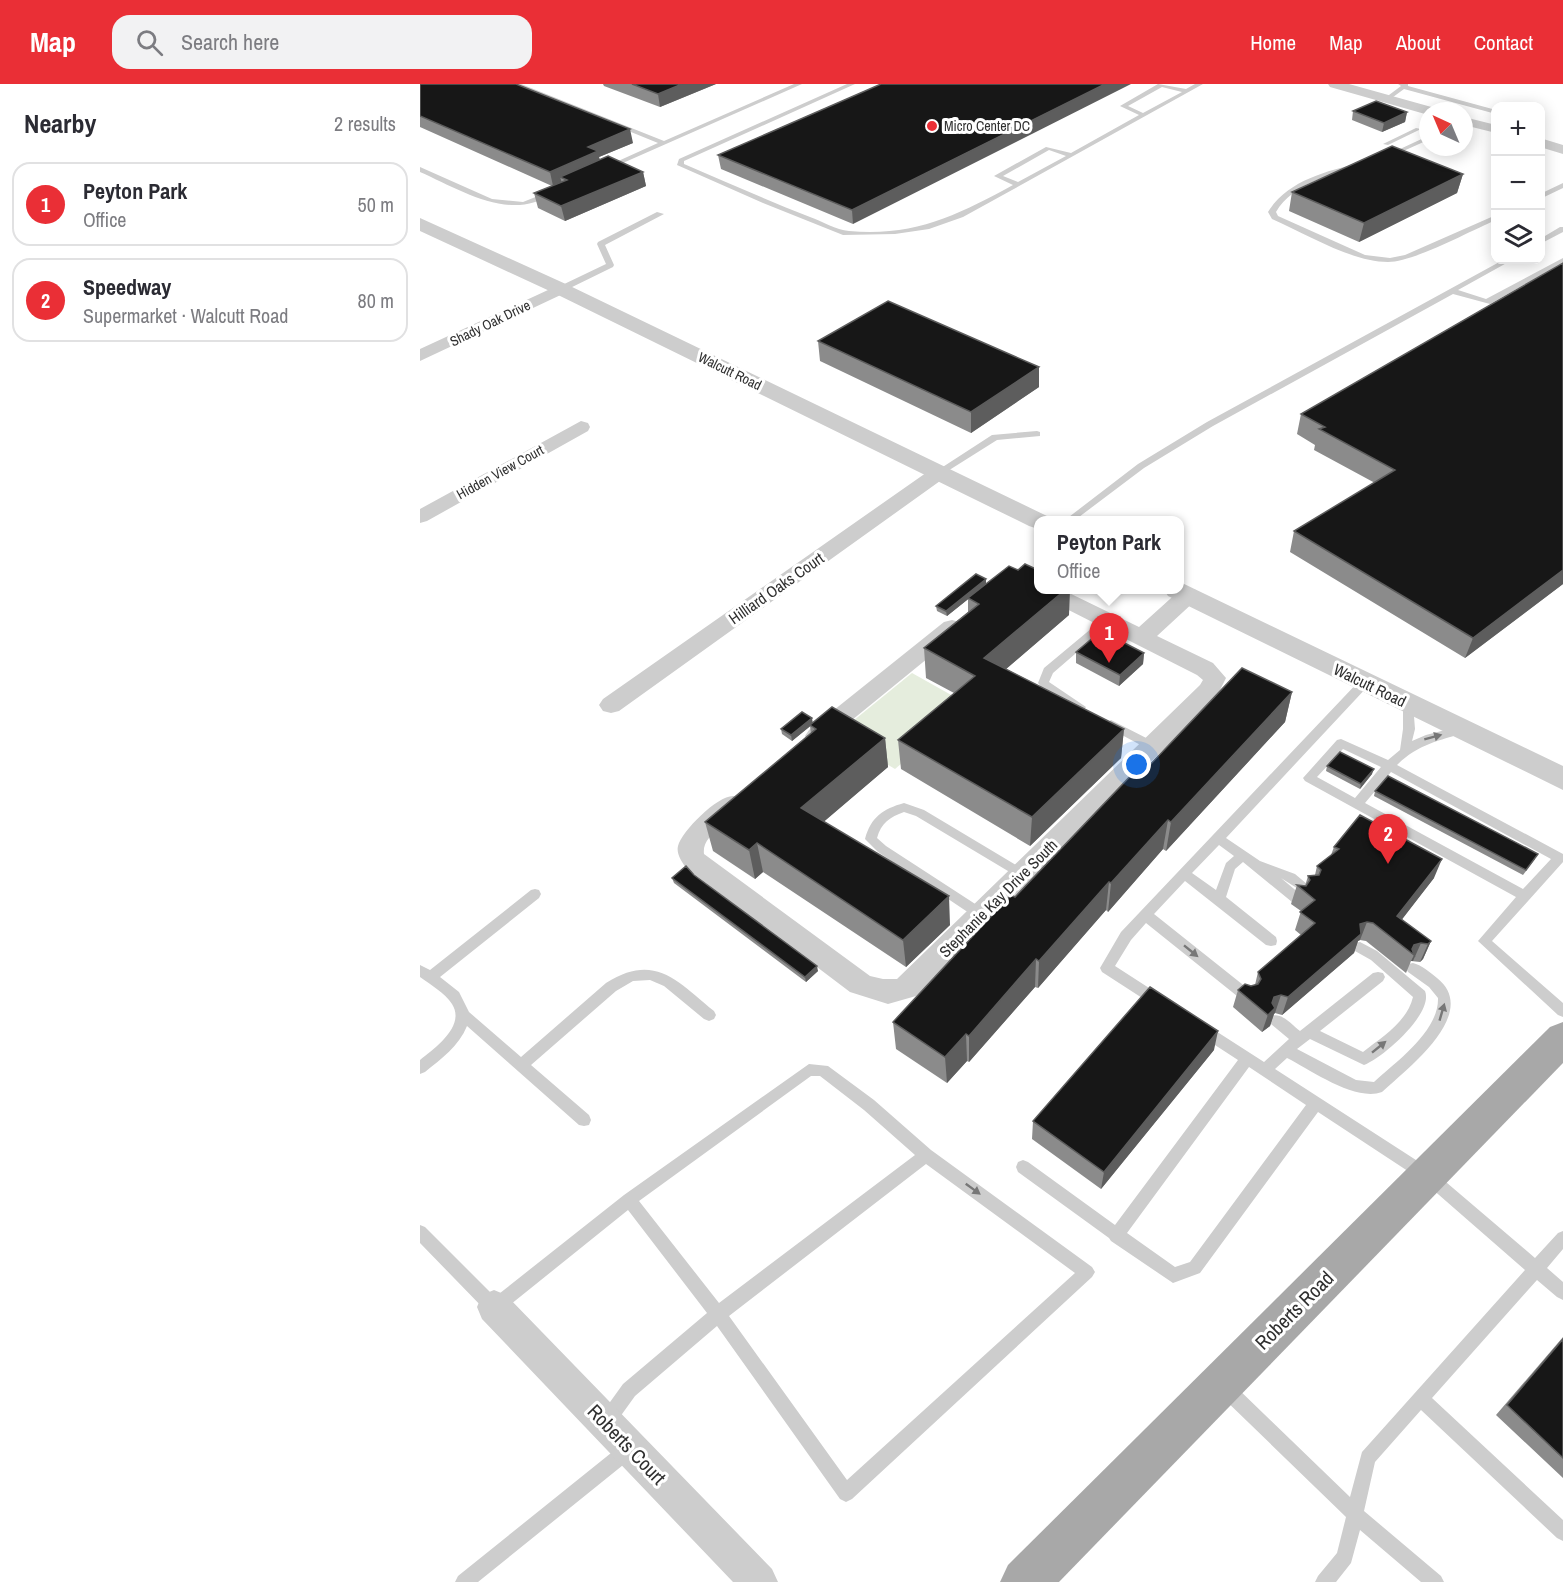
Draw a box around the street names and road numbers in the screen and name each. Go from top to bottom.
street label: Shady Oak Drive [447,296,533,350]
street label: Walcutt Road [695,348,765,394]
street label: Hidden View Court [453,441,547,503]
street label: Hilliard Oaks Court [724,547,828,629]
street label: Walcutt Road [1330,658,1410,712]
street label: Stephanie Kay Drive South [934,834,1062,962]
street label: Roberts Road [1249,1265,1339,1355]
street label: Roberts Court [582,1398,672,1490]

